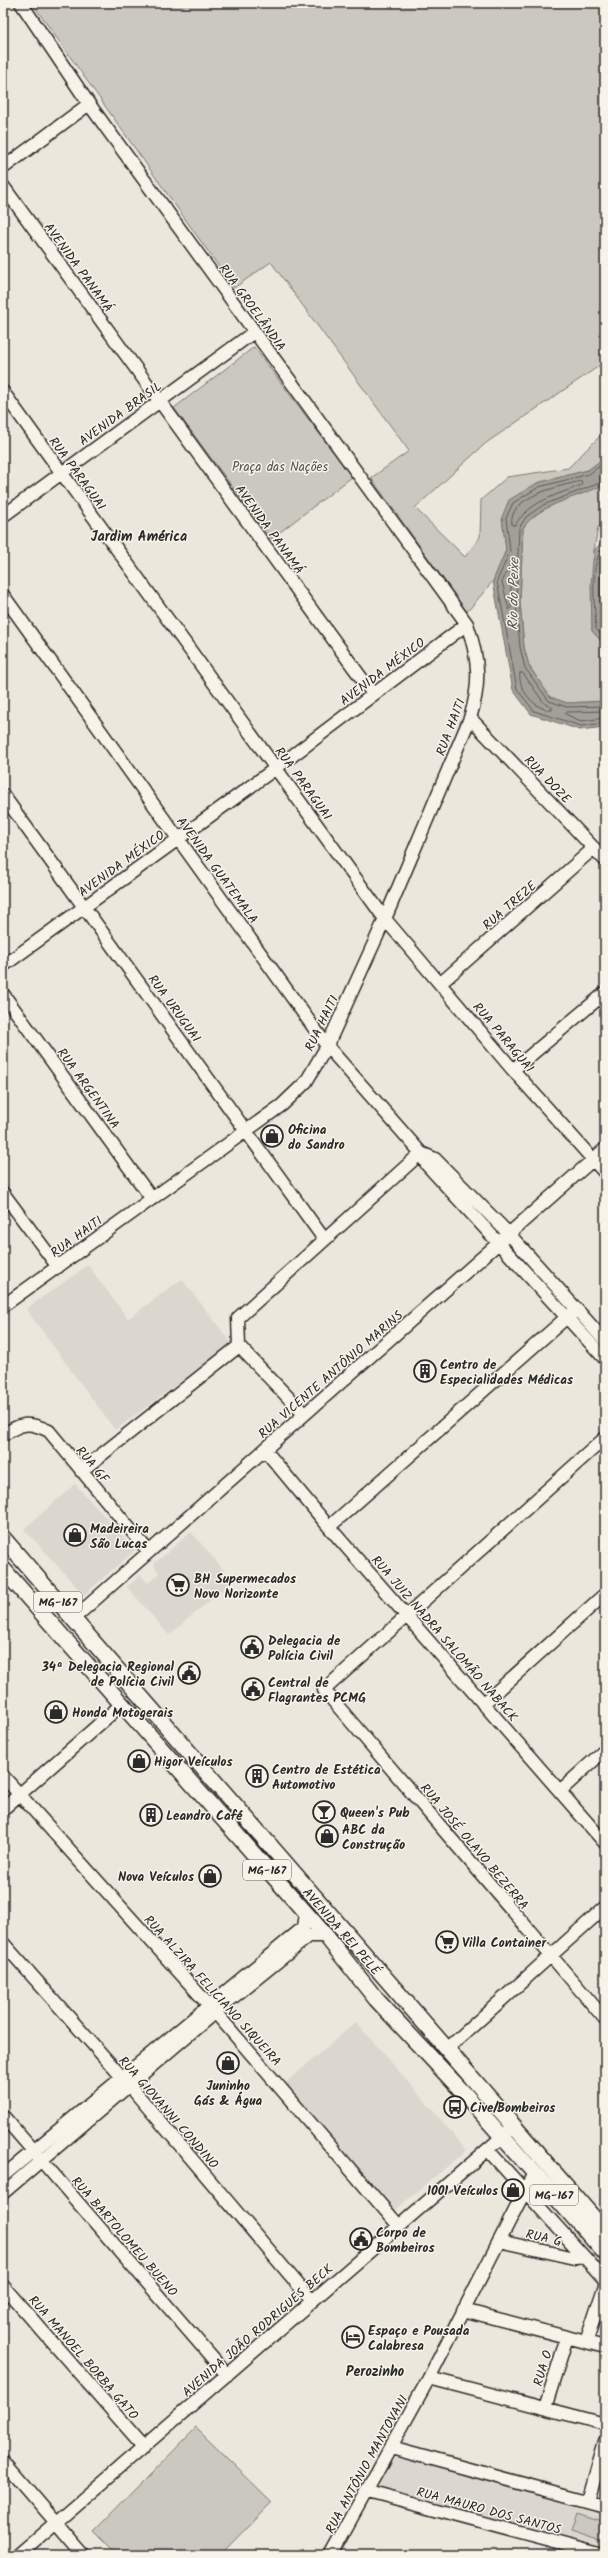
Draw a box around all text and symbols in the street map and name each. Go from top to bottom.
street label: AVENIDA PANAMÁ [38,219,118,317]
street label: RUA GROELÂNDIA [213,260,291,356]
street label: AVENIDA BRASIL [75,377,167,452]
street label: RUA PARAGUAI [43,433,111,515]
park label: Praça das Nações [232,457,328,478]
street label: AVENIDA PANAMÁ [229,481,309,579]
district label: Jardim América [91,526,187,548]
water label: Rio do Peixe [502,556,526,630]
street label: AVENIDA MÉXICO [336,633,430,711]
street label: RUA HAITI [431,696,472,759]
street label: RUA PARAGUAI [269,743,337,825]
street label: RUA DOZE [518,751,576,809]
street label: AVENIDA GUATEMALA [171,813,263,929]
street label: AVENIDA MÉXICO [74,826,170,903]
street label: RUA TREZE [478,876,542,936]
street label: RUA URUGUAI [142,971,206,1047]
street label: RUA HAITI [300,992,345,1055]
street label: RUA PARAGUAI [467,998,539,1078]
street label: RUA ARGENTINA [51,1044,125,1134]
place label: Oficina do Sandro [288,1120,345,1156]
shop icon: Oficina do Sandro [259,1123,285,1149]
street label: RUA HAITI [46,1211,107,1263]
street label: RUA VICENTE ANTÔNIO MARINS [254,1306,408,1444]
place label: Centro de Especialidades Médicas [440,1355,573,1391]
building icon: Centro de Especialidades Médicas [412,1358,438,1384]
street label: RUA GF [70,1442,115,1489]
place label: Madeireira São Lucas [90,1519,149,1555]
shop icon: Madeireira São Lucas [62,1522,88,1548]
street label: RUA JUIZ NADRA SALOMÃO NABACK [365,1551,523,1727]
place label: BH Supermecados Novo Norizonte [194,1569,296,1605]
supermarket icon: BH Supermecados Novo Norizonte [165,1572,191,1598]
road number: MG-167 [34,1592,82,1612]
place label: Delegacia de Polícia Civil [268,1631,341,1667]
public building icon: Delegacia de Polícia Civil [239,1634,265,1660]
place label: 34ª Delegacia Regional de Polícia Civil [41,1657,175,1693]
public building icon: 34ª Delegacia Regional de Polícia Civil [176,1660,202,1686]
place label: Central de Flagrantes PCMG [268,1673,366,1709]
public building icon: Central de Flagrantes PCMG [240,1676,266,1702]
shop icon: Honda Motogerais [43,1699,69,1725]
place label: Honda Motogerais [72,1703,173,1724]
shop icon: Higor Veículos [126,1748,152,1774]
place label: Higor Veículos [154,1752,233,1773]
place label: Centro de Estética Automotivo [272,1760,381,1796]
building icon: Centro de Estética Automotivo [244,1763,270,1789]
street label: RUA JOSÉ OLAVO BEZERRA [414,1779,533,1915]
bar icon: Queen's Pub [311,1799,337,1825]
building icon: Leandro Café [138,1802,164,1828]
place label: Queen's Pub [340,1803,410,1824]
place label: Leandro Café [166,1806,243,1827]
place label: ABC da Construção [342,1820,405,1856]
shop icon: ABC da Construção [314,1823,340,1849]
road number: MG-167 [243,1860,291,1880]
shop icon: Nova Veículos [197,1863,223,1889]
place label: Nova Veículos [118,1867,194,1888]
street label: AVENIDA REI PELÉ [297,1883,385,1981]
street label: RUA ALZIRA FELICIANO SIQUEIRA [138,1911,286,2072]
supermarket icon: Villa Container [434,1929,460,1955]
place label: Villa Container [462,1933,547,1954]
shop icon: Juninho Gás & Água [215,2050,241,2076]
street label: RUA GIOVANNI CONDINO [113,2052,223,2174]
place label: Juninho Gás & Água [194,2076,262,2112]
bus stop icon: Cive/Bombeiros [442,2094,468,2120]
place label: Cive/Bombeiros [470,2098,555,2119]
street label: RUA BARTOLOMEU BUENO [66,2172,182,2302]
shop icon: 1001 Veículos [500,2177,526,2203]
place label: 1001 Veículos [427,2181,498,2202]
road number: MG-167 [530,2185,578,2205]
place label: Corpo de Bombeiros [376,2223,435,2259]
street label: RUA G [524,2224,564,2253]
public building icon: Corpo de Bombeiros [348,2226,374,2252]
street label: AVENIDA JOÃO RODRIGUES BECK [178,2259,338,2403]
street label: RUA MANOEL BORBA GATO [23,2291,143,2425]
place label: Espaço e Pousada Calabresa [368,2321,470,2357]
hotel icon: Espaço e Pousada Calabresa [340,2324,366,2350]
street label: RUA O [528,2348,559,2389]
district label: Perozinho [346,2361,405,2383]
street label: RUA ANTÔNIO MANTOVANI [320,2392,414,2538]
street label: RUA MAURO DOS SANTOS [414,2482,563,2541]

